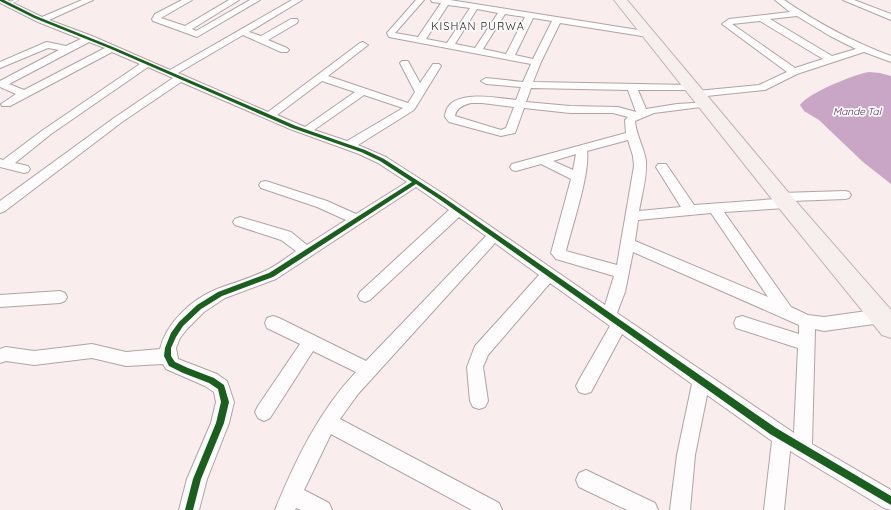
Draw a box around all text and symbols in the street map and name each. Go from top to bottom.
district label: KISHAN PURWA [431,19,525,33]
water label: Mande Tal [833,105,883,118]

